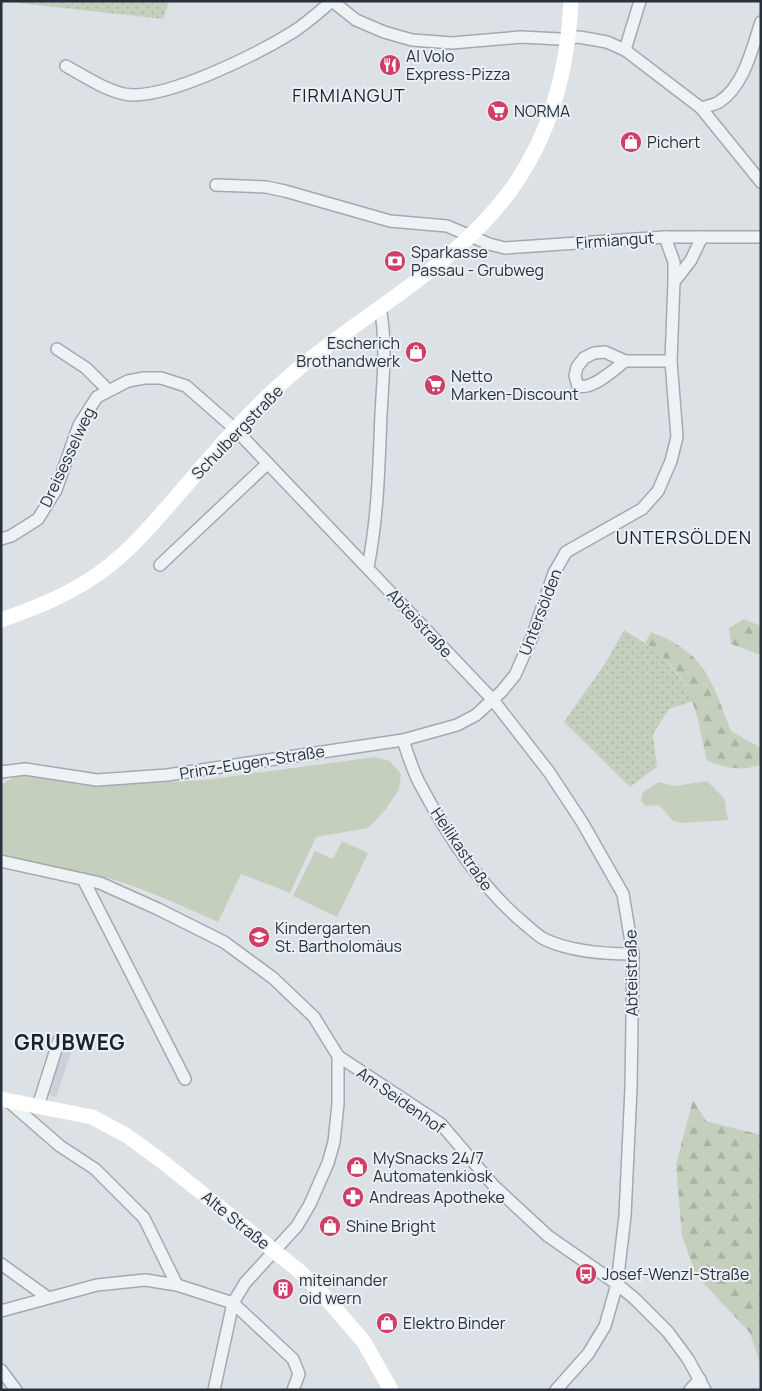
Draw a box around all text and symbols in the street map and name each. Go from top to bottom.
place label: Al Volo Express-Pizza [406,45,510,85]
restaurant icon: Al Volo Express-Pizza [378,53,402,77]
district label: FIRMIANGUT [292,83,406,107]
supermarket icon: NORMA [486,99,510,123]
place label: NORMA [514,100,570,122]
shop icon: Pichert [619,130,643,154]
place label: Pichert [647,131,700,153]
street label: Firmiangut [575,226,655,254]
place label: Sparkasse Passau - Grubweg [411,241,544,281]
bank icon: Sparkasse Passau - Grubweg [383,249,407,273]
place label: Escherich Brothandwerk [296,332,401,372]
shop icon: Escherich Brothandwerk [404,340,428,364]
place label: Netto Marken-Discount [451,365,579,405]
supermarket icon: Netto Marken-Discount [423,373,447,397]
street label: Schulbergstraße [186,380,288,484]
street label: Dreisesselweg [34,403,100,511]
district label: UNTERSÖLDEN [616,525,752,549]
street label: Untersölden [513,565,567,659]
street label: Abteistraße [382,584,458,662]
street label: Prinz-Eugen-Straße [178,740,326,784]
street label: Heilikastraße [426,803,498,895]
place label: Kindergarten St. Bartholomäus [275,917,402,957]
school or university icon: Kindergarten St. Bartholomäus [247,925,271,949]
street label: Abteistraße [619,929,643,1017]
district label: GRUBWEG [14,1028,126,1056]
street label: Am Seidenhof [353,1062,450,1139]
place label: MySnacks 24/7 Automatenkiosk [373,1147,494,1187]
shop icon: MySnacks 24/7 Automatenkiosk [345,1155,369,1179]
pharmacy icon: Andreas Apotheke [341,1185,365,1209]
street label: Alte Straße [197,1186,275,1254]
place label: Andreas Apotheke [369,1186,505,1208]
shop icon: Shine Bright [318,1214,342,1238]
place label: Shine Bright [346,1215,436,1237]
bus stop icon: Josef-Wenzl-Straße [574,1262,598,1286]
place label: Josef-Wenzl-Straße [602,1263,749,1285]
place label: miteinander oid wern [299,1269,388,1309]
building icon: miteinander oid wern [271,1277,295,1301]
shop icon: Elektro Binder [375,1311,399,1335]
place label: Elektro Binder [403,1312,506,1334]

